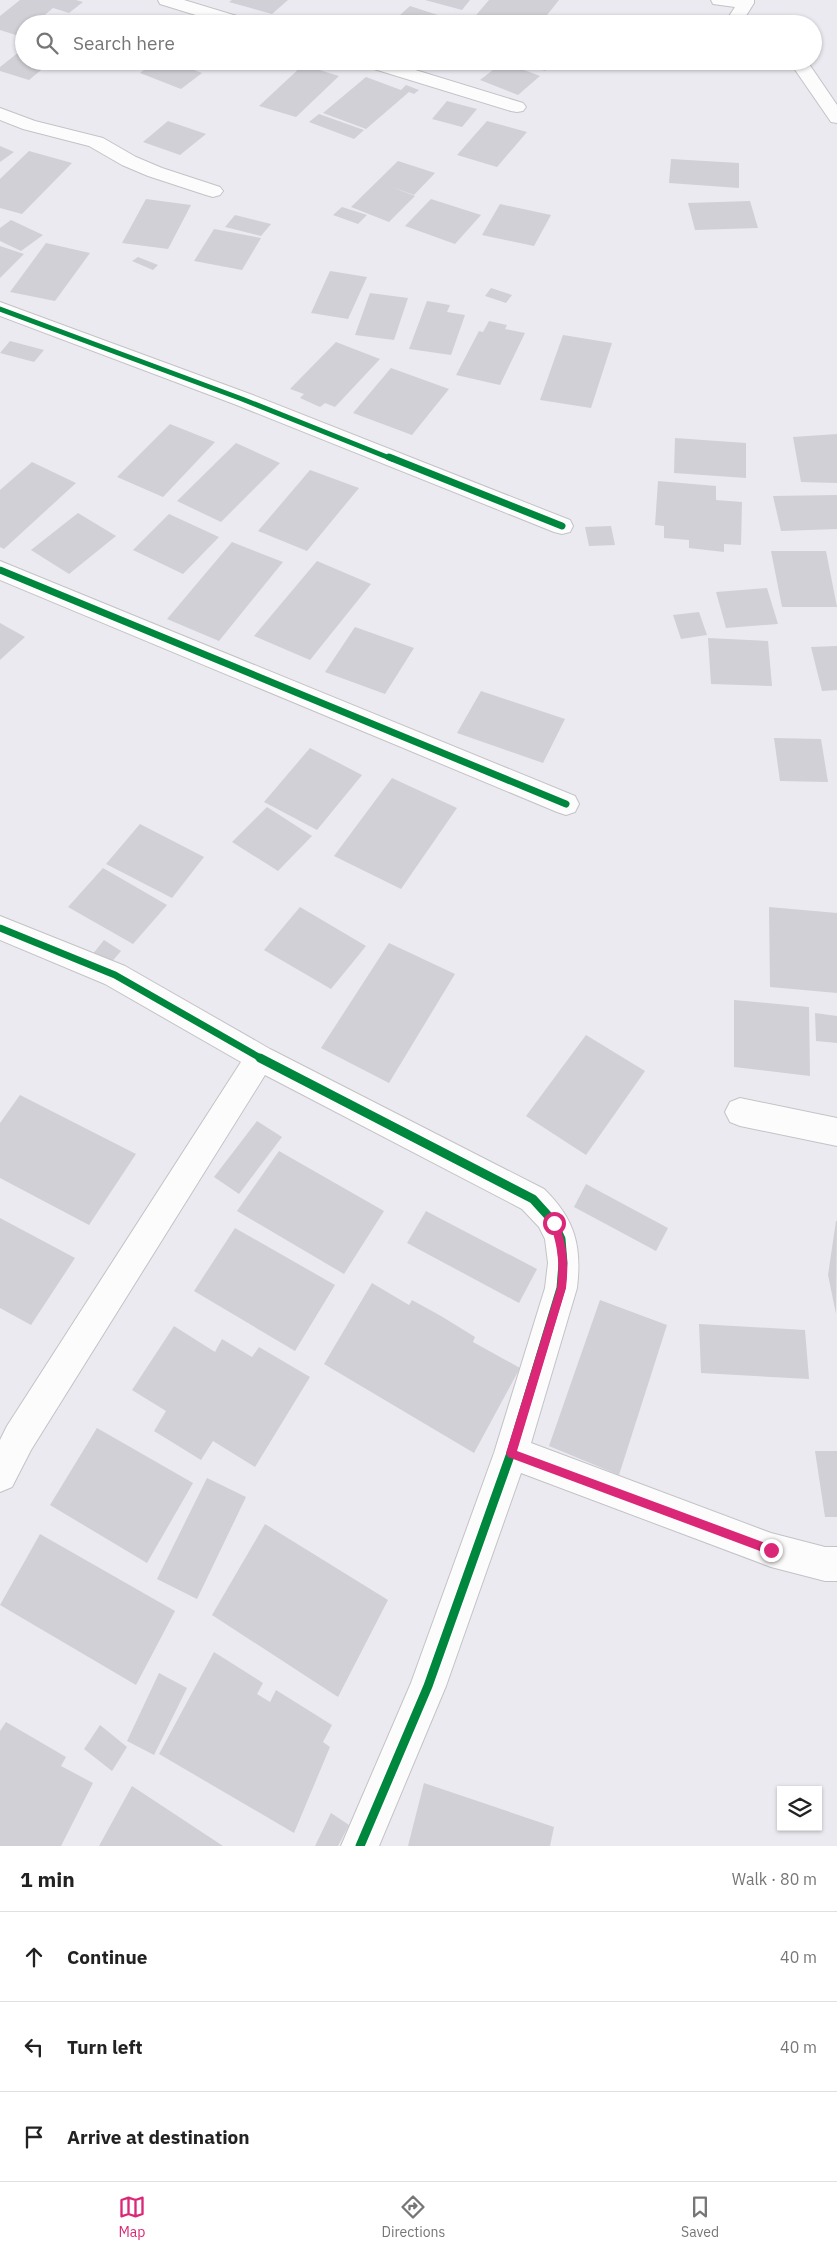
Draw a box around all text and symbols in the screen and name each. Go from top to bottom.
search box [15,15,822,70]
icon: search [33,29,61,57]
text: Search here [73,31,175,55]
route start [543,1212,566,1235]
route end [760,1539,783,1562]
map controls [777,1786,822,1831]
button: layers [777,1786,822,1831]
text: 1 min [20,1865,75,1893]
text: Walk · 80 m [732,1869,817,1889]
icon: ahead [20,1943,48,1971]
text: Continue [67,1945,147,1969]
text: 40 m [780,1947,817,1967]
icon: left [20,2033,48,2061]
text: Turn left [67,2035,143,2059]
text: 40 m [780,2037,817,2057]
icon: arrive [20,2123,48,2151]
text: Arrive at destination [67,2125,250,2149]
tab: Map [118,2193,146,2241]
tab: Directions [382,2193,445,2241]
tab: Saved [681,2193,719,2241]

